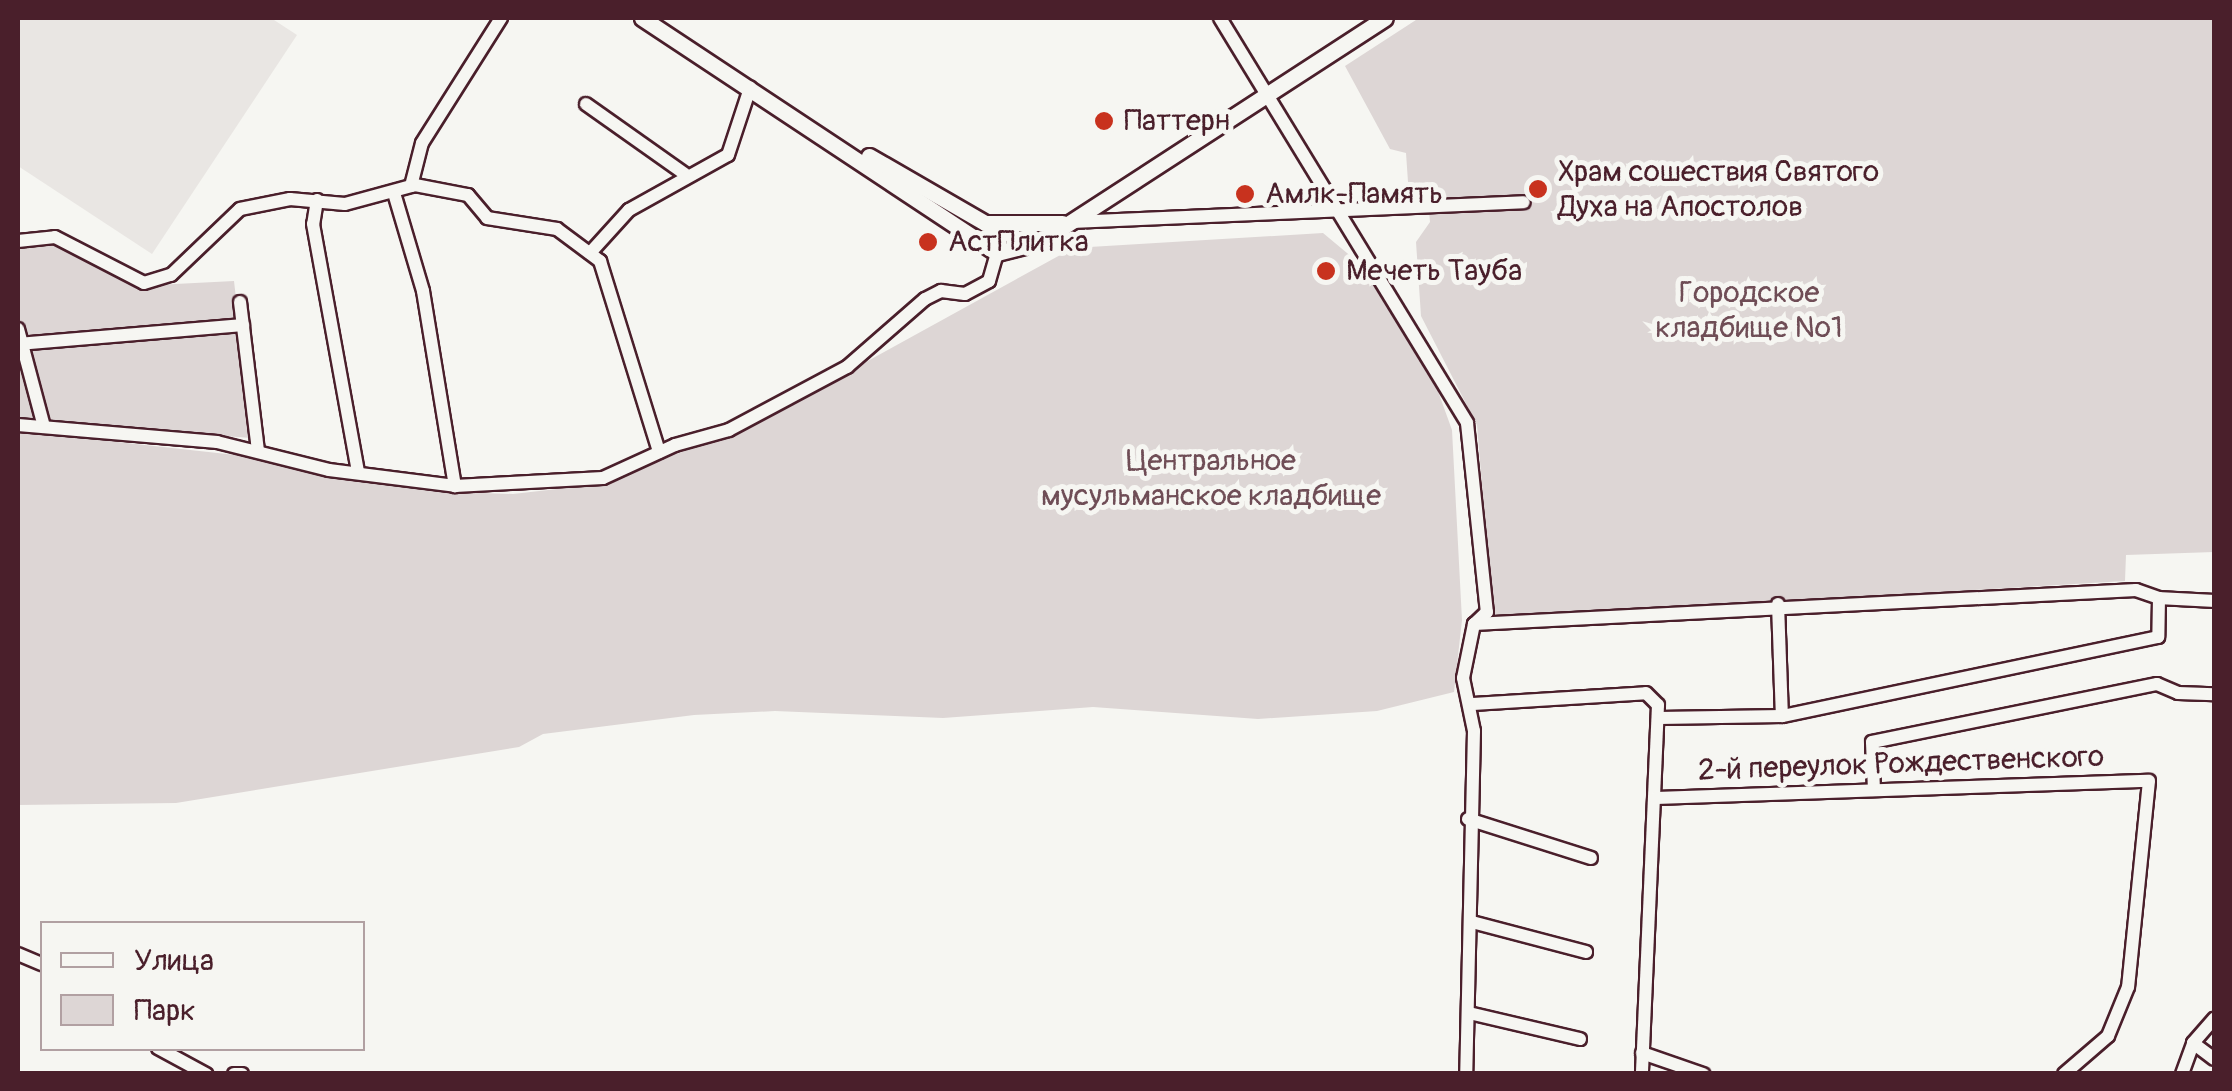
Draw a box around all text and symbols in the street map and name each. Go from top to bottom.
place label: Паттерн [1124,103,1230,139]
marker: Паттерн [1093,110,1115,132]
place label: Храм сошествия Святого Духа на Апостолов [1558,154,1879,224]
place label: Амлк-Память [1265,176,1443,212]
marker: Храм сошествия Святого Духа на Апостолов [1527,178,1549,200]
marker: Амлк-Память [1234,183,1256,205]
place label: АстПлитка [948,224,1089,260]
marker: АстПлитка [917,231,939,253]
place label: Мечеть Тауба [1346,253,1522,289]
marker: Мечеть Тауба [1315,260,1337,282]
park label: Городское кладбище №1 [1655,275,1843,346]
park label: Центральное мусульманское кладбище [1041,443,1381,514]
street label: 2-й переулок Рождественского [1697,739,2105,789]
legend [40,921,365,1051]
text: Улица [134,942,214,979]
text: Парк [134,992,196,1029]

